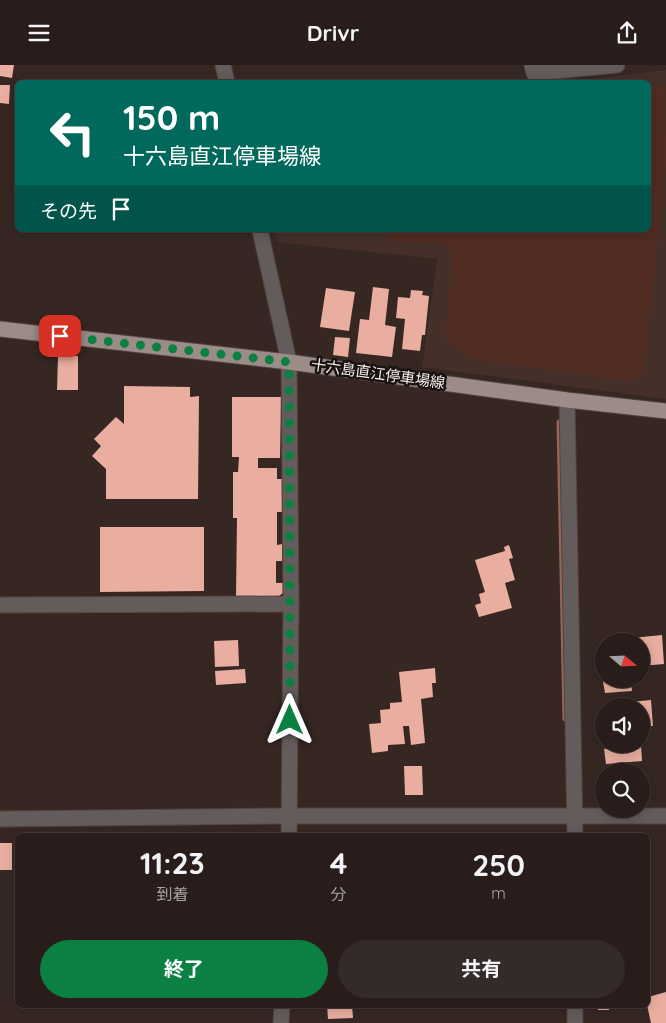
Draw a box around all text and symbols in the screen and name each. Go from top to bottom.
icon: menu [25,19,53,47]
text: Drivr [307,19,359,47]
icon: share [613,19,641,47]
text: 150 m [123,95,220,139]
icon: left [40,100,105,165]
text: 十六島直江停車場線 [123,142,321,170]
icon: arrive [107,195,135,223]
text: その先 [40,199,97,223]
pin [39,315,81,357]
icon: arrive [46,322,74,350]
street label: 十六島直江停車場線 [310,355,446,392]
north arrow [595,633,650,687]
map controls [595,633,650,818]
position arrow [263,693,315,745]
button: sound [595,698,650,753]
button: search [595,763,650,818]
text: 11:23 [140,844,205,882]
text: 4 [330,844,347,882]
text: 250 [472,846,525,884]
text: m [491,883,506,903]
text: 到着 [156,884,188,904]
text: 分 [330,884,346,904]
button: 終了 [40,940,328,998]
button: 共有 [338,940,625,998]

